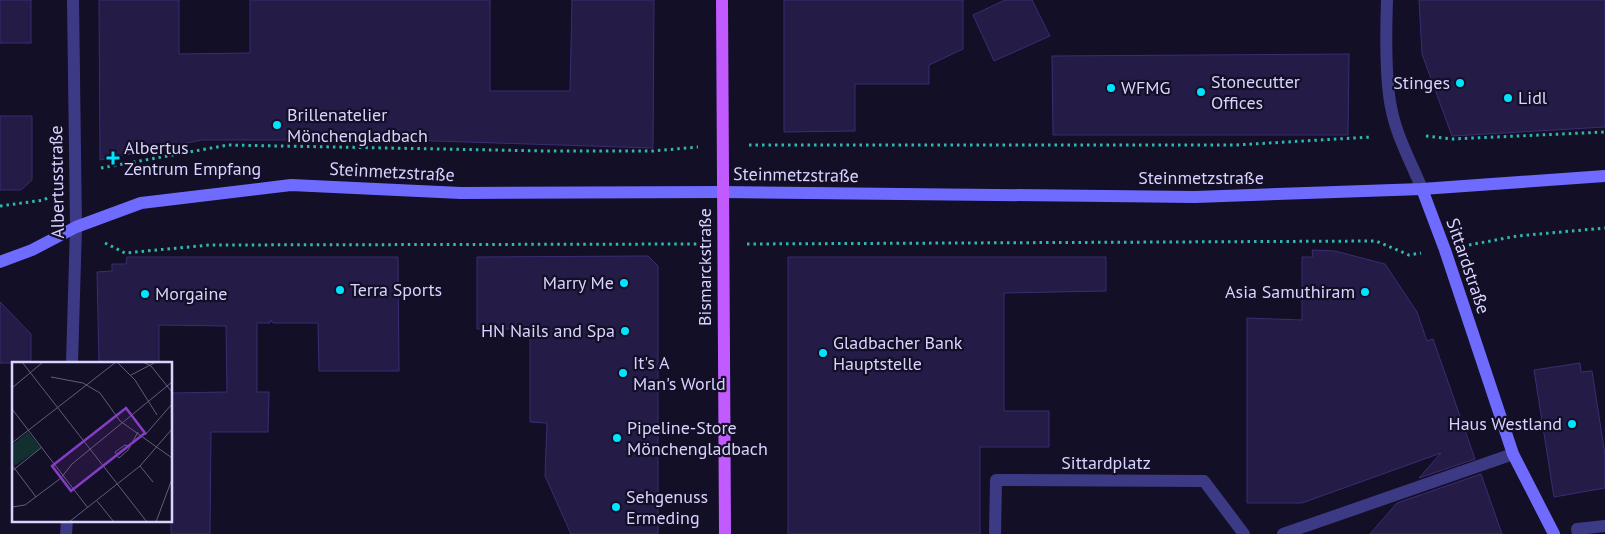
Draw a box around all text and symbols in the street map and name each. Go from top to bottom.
place label: Stonecutter Offices [1211,70,1300,114]
place label: Stinges [1393,71,1450,94]
place label: WFMG [1121,76,1170,99]
marker: Stinges [1454,77,1466,89]
marker: WFMG [1105,82,1117,94]
marker: Stonecutter Offices [1195,86,1207,98]
place label: Lidl [1518,86,1548,109]
marker: Lidl [1502,92,1514,104]
place label: Brillenatelier Mönchengladbach [287,103,428,147]
marker: Brillenatelier Mönchengladbach [271,119,283,131]
street label: Albertusstraße [44,125,69,239]
place label: Albertus Zentrum Empfang [124,136,261,180]
marker: Albertus Zentrum Empfang [106,151,120,165]
street label: Steinmetzstraße [329,157,455,186]
street label: Steinmetzstraße [733,162,859,187]
street label: Steinmetzstraße [1138,166,1264,189]
street label: Bismarckstraße [693,208,716,326]
street label: Sittardstraße [1441,215,1496,317]
place label: Marry Me [543,271,614,294]
marker: Marry Me [618,277,630,289]
place label: Terra Sports [350,278,442,301]
place label: Asia Samuthiram [1225,280,1355,303]
place label: Morgaine [155,282,227,305]
marker: Terra Sports [334,284,346,296]
marker: Asia Samuthiram [1359,286,1371,298]
marker: Morgaine [139,288,151,300]
place label: HN Nails and Spa [481,319,615,342]
marker: HN Nails and Spa [619,325,631,337]
place label: Gladbacher Bank Hauptstelle [833,331,963,375]
marker: Gladbacher Bank Hauptstelle [817,347,829,359]
place label: It's A Man's World [633,351,726,395]
inset map [12,362,172,522]
marker: It's A Man's World [617,367,629,379]
place label: Haus Westland [1449,412,1562,435]
place label: Pipeline-Store Mönchengladbach [627,416,768,460]
marker: Haus Westland [1566,418,1578,430]
marker: Pipeline-Store Mönchengladbach [611,432,623,444]
street label: Sittardplatz [1061,451,1151,474]
place label: Sehgenuss Ermeding [626,485,708,529]
marker: Sehgenuss Ermeding [610,501,622,513]

